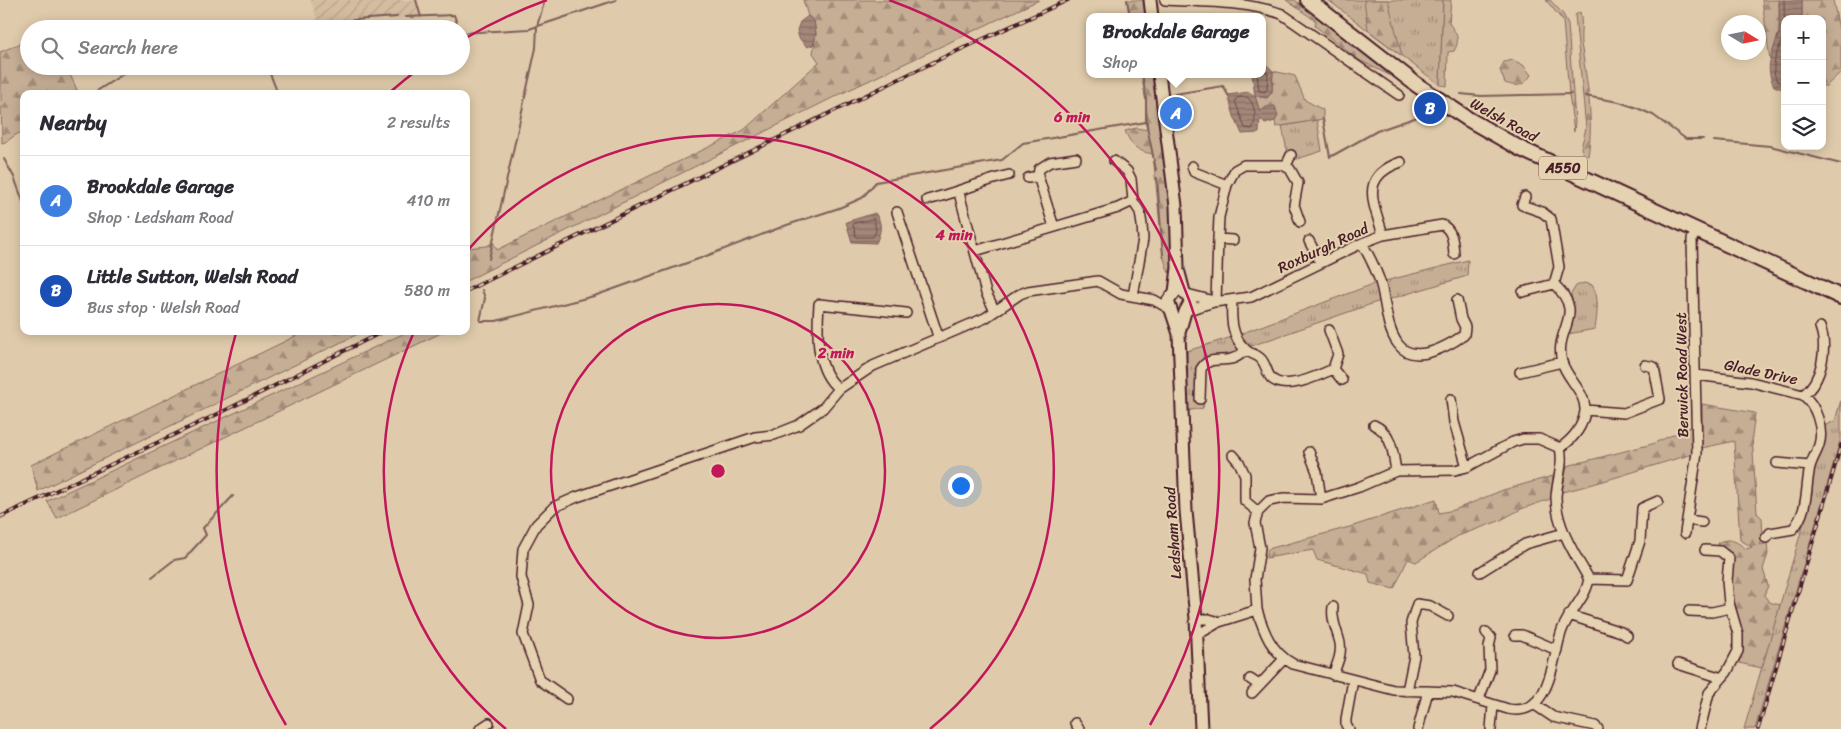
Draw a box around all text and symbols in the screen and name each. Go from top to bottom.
popup [1086,13,1266,78]
text: Brookdale Garage [1103,15,1249,48]
north arrow [1721,15,1766,60]
map controls [1781,15,1826,150]
button: + [1781,15,1826,60]
search box [20,20,470,75]
text: Search here [78,31,178,64]
icon: search [38,34,66,62]
text: Shop [1103,48,1138,77]
button: − [1781,60,1826,105]
pin: B [1414,89,1446,127]
street label: Welsh Road [1465,91,1544,150]
pin: A [1160,94,1192,132]
text: Nearby [40,104,106,142]
text: 6 min [1053,104,1091,130]
button: layers [1781,105,1826,150]
text: 2 results [387,108,450,137]
road number: A550 [1539,156,1587,180]
text: Brookdale Garage [87,170,234,203]
text: A [51,186,61,215]
text: 410 m [407,186,450,215]
text: Shop · Ledsham Road [87,203,233,232]
street label: Roxburgh Road [1273,215,1374,280]
text: 4 min [934,222,973,248]
text: Little Sutton, Welsh Road [87,260,298,293]
text: B [51,276,61,305]
text: 580 m [404,276,450,305]
text: Bus stop · Welsh Road [87,293,240,322]
street label: Berwick Road West [1668,312,1696,438]
text: 2 min [817,340,855,366]
street label: Glade Drive [1722,352,1800,393]
centre of rings [709,462,727,480]
your location [948,473,974,499]
street label: Ledsham Road [1157,485,1189,580]

